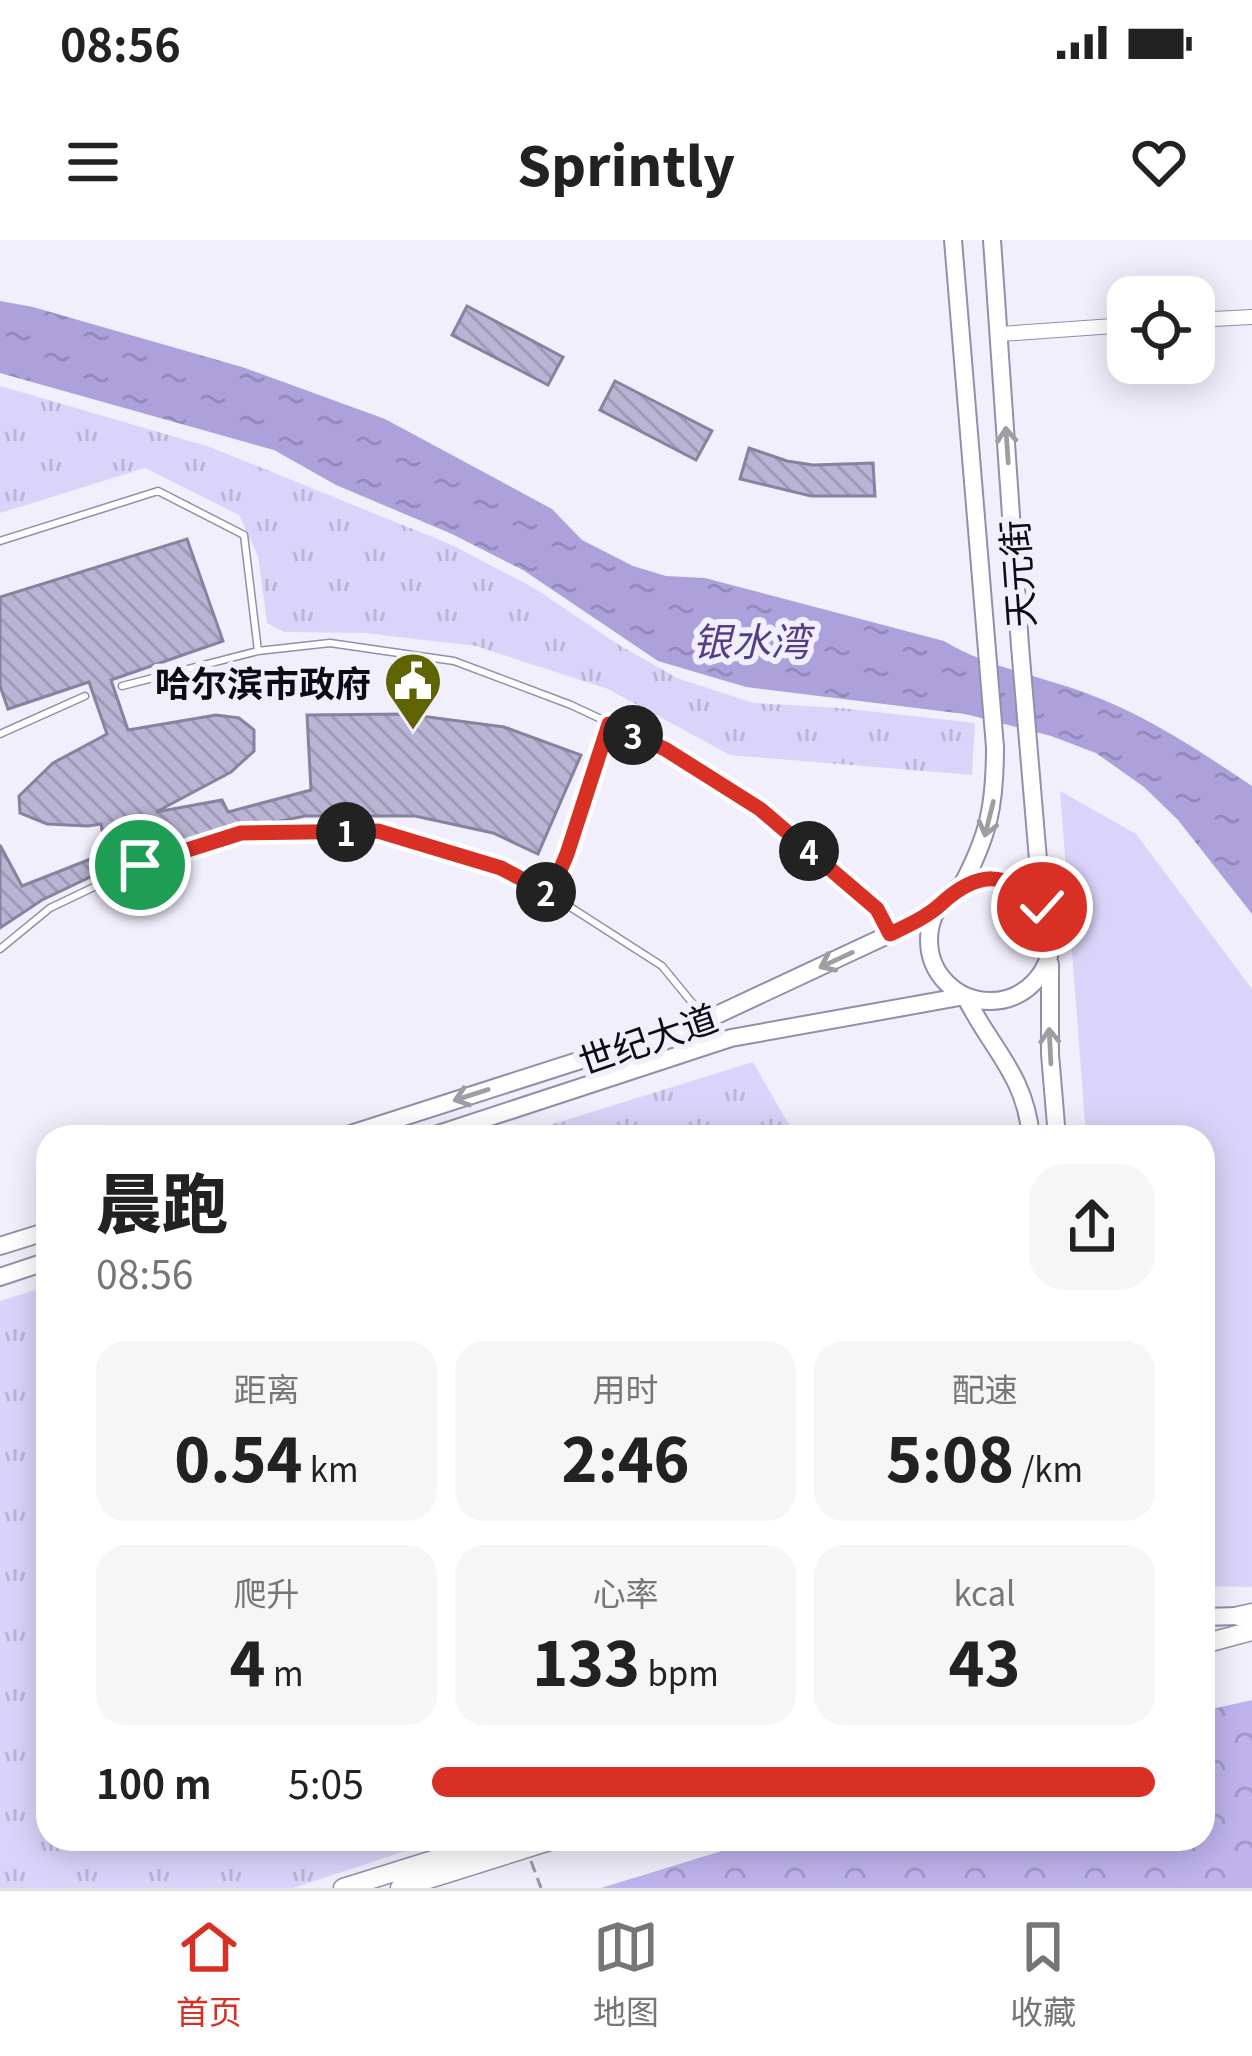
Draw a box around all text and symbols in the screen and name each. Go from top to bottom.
text: 08:56 [60,10,181,75]
text: Sprintly [517,123,735,202]
icon: menu [60,129,126,195]
icon: heart [1126,129,1192,195]
map controls [1107,276,1215,384]
button: locate [1107,276,1215,384]
one-way arrow [995,426,1018,465]
street label: 天元街 [985,518,1045,630]
water label: 银水湾 [692,611,815,667]
public building icon: 哈尔滨市政府 [382,650,444,732]
place label: 哈尔滨市政府 [155,655,371,707]
pin: 3 [603,705,663,765]
text: 3 [623,711,643,759]
one-way arrow [977,800,999,838]
pin: 1 [316,802,376,862]
text: 1 [336,808,356,856]
pin [89,814,191,916]
pin: 4 [779,821,839,881]
text: 4 [799,827,819,875]
icon: arrive [107,832,173,898]
pin [991,856,1093,958]
pin: 2 [516,862,576,922]
text: 2 [536,868,556,916]
icon: check [1009,874,1075,940]
one-way arrow [819,950,855,972]
street label: 世纪大道 [570,989,724,1085]
one-way arrow [1038,1027,1061,1066]
one-way arrow [453,1086,491,1108]
text: 晨跑 [96,1151,228,1247]
button: share [1029,1164,1155,1290]
text: 08:56 [96,1244,193,1300]
text: 距离 [234,1364,300,1412]
text: 用时 [593,1364,659,1412]
text: 配速 [952,1364,1018,1412]
text: 0.54 [174,1412,302,1499]
text: 2:46 [561,1412,690,1499]
text: 5:08 [886,1412,1014,1499]
text: km [302,1444,359,1492]
text: /km [1014,1444,1083,1492]
text: 爬升 [234,1568,300,1616]
text: 心率 [593,1568,659,1616]
text: kcal [954,1568,1015,1616]
text: 4 [230,1616,266,1703]
text: 133 [532,1616,640,1703]
text: 43 [949,1616,1020,1703]
text: m [266,1648,303,1696]
text: bpm [640,1648,719,1696]
text: 100 m [96,1754,211,1810]
text: 5:05 [288,1754,364,1810]
tab: 首页 [176,1914,242,2034]
tab: 地图 [593,1914,659,2034]
tab: 收藏 [1010,1914,1076,2034]

